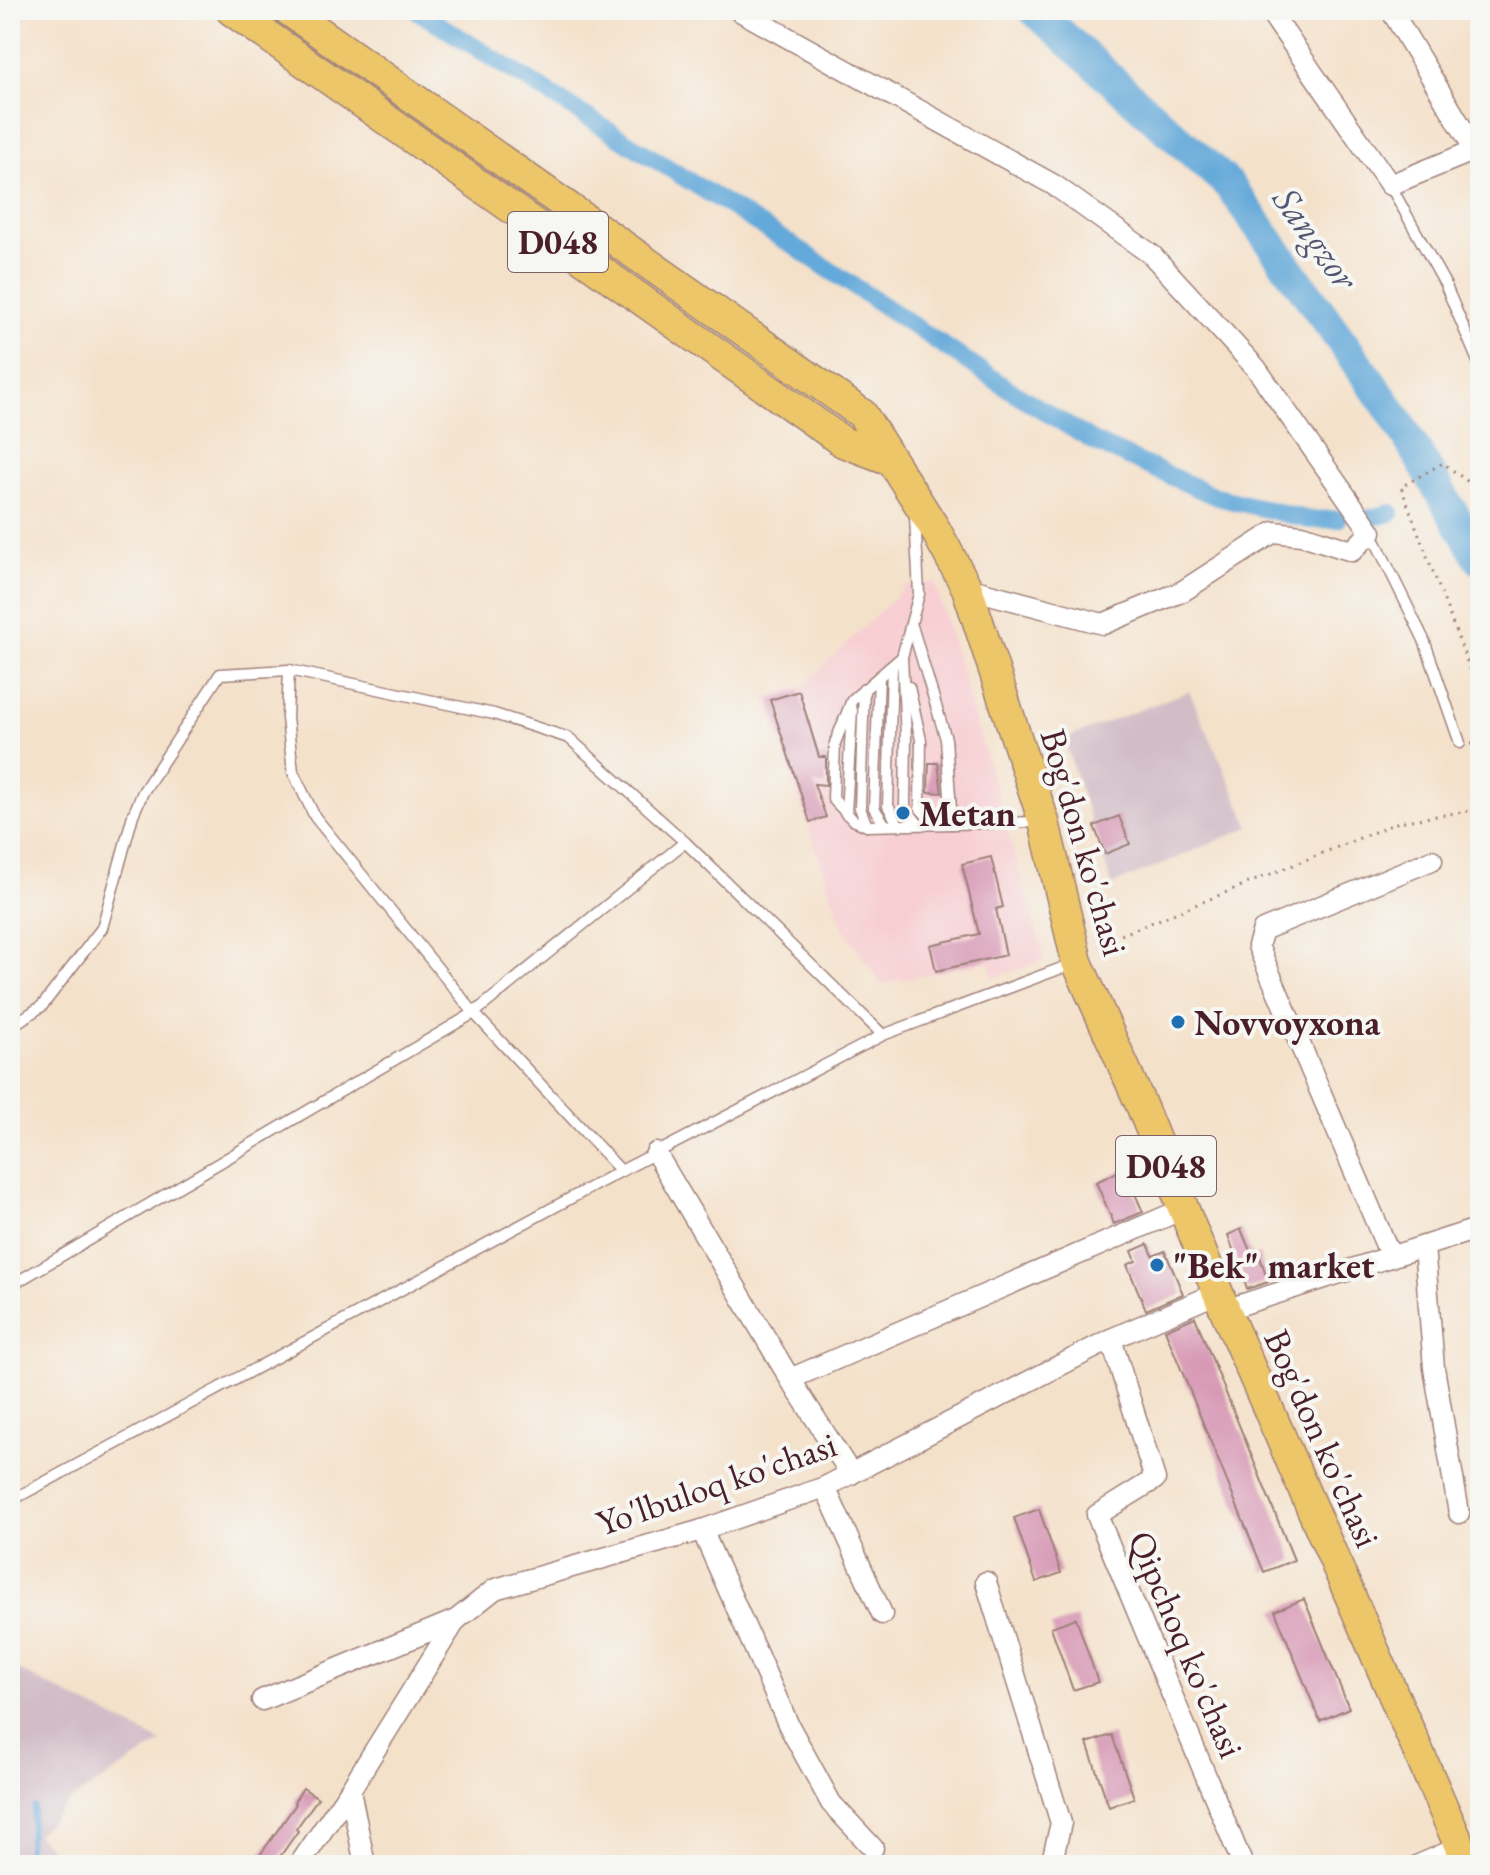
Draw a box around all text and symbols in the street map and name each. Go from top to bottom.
water label: Sangzor [1262,176,1371,300]
road number: D048 [508,212,608,272]
street label: Bog'don ko'chasi [1030,723,1139,961]
place label: Metan [919,790,1016,837]
marker: Metan [894,804,912,822]
place label: Novvoyxona [1194,999,1381,1046]
marker: Novvoyxona [1169,1013,1187,1031]
road number: D048 [1116,1136,1216,1196]
place label: "Bek" market [1173,1242,1375,1289]
marker: "Bek" market [1148,1256,1166,1274]
street label: Bog'don ko'chasi [1253,1322,1392,1555]
street label: Yo'lbuloq ko'chasi [590,1420,843,1547]
street label: Qipchoq ko'chasi [1118,1524,1255,1765]

